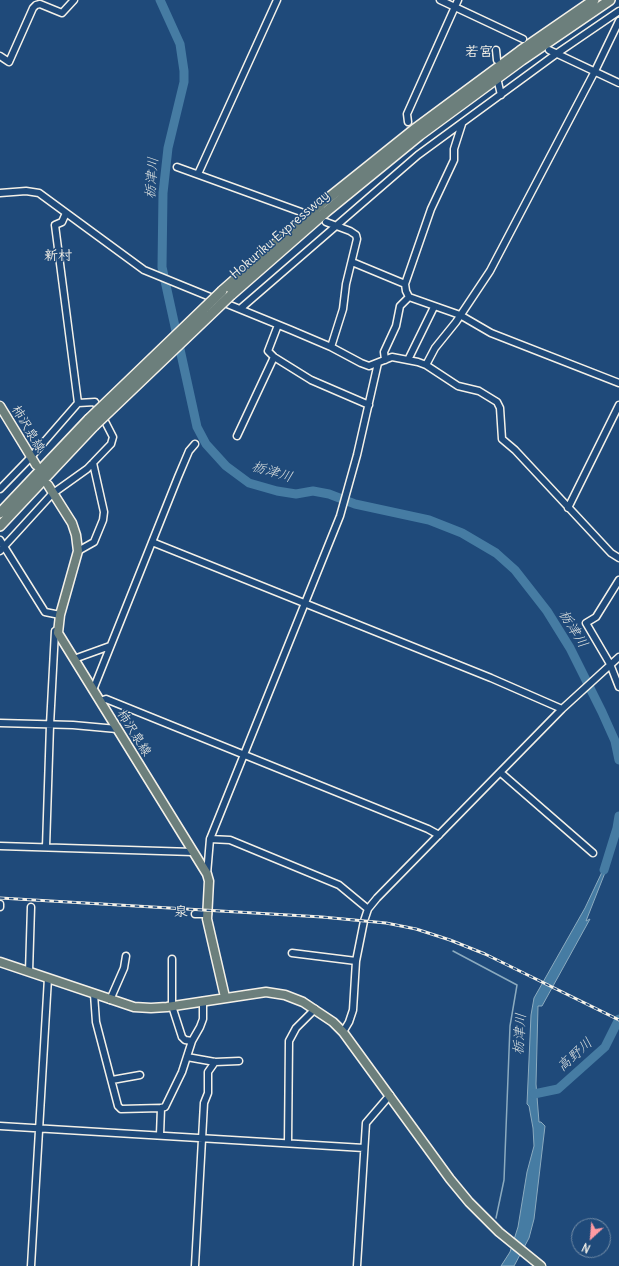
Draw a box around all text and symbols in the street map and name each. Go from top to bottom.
district label: 若宮 [465,44,493,60]
water label: 栃津川 [142,156,162,200]
street label: Hokuriku Expressway [227,188,333,282]
district label: 新村 [44,248,72,264]
street label: 柿沢泉線 [8,403,48,455]
water label: 栃津川 [249,458,295,486]
water label: 栃津川 [555,607,591,651]
street label: 柿沢泉線 [114,707,154,759]
district label: 泉 [174,904,188,920]
water label: 栃津川 [510,1012,530,1056]
water label: 高野川 [554,1035,596,1075]
north arrow [571,1218,611,1258]
text: N [580,1240,593,1256]

